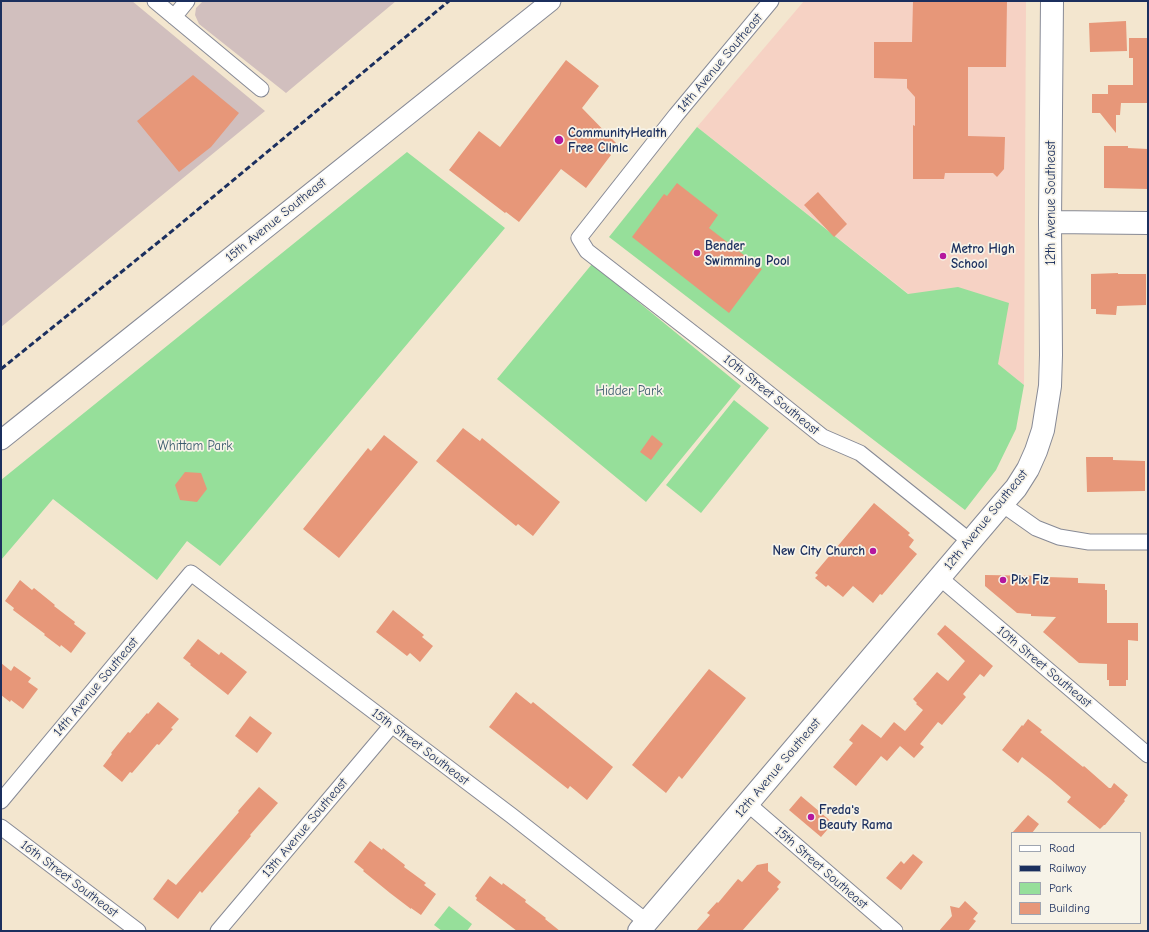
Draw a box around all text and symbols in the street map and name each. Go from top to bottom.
street label: 14th Avenue Southeast [674,10,766,116]
place label: CommunityHealth Free Clinic [568,125,667,156]
marker: CommunityHealth Free Clinic [553,134,565,146]
street label: 12th Avenue Southeast [1043,141,1059,265]
street label: 15th Avenue Southeast [223,175,329,265]
place label: Bender Swimming Pool [705,238,790,269]
place label: Metro High School [951,241,1015,272]
marker: Bender Swimming Pool [692,248,702,258]
marker: Metro High School [938,251,948,261]
street label: 10th Street Southeast [720,352,822,438]
park label: Hidder Park [595,383,663,399]
park label: Whittam Park [158,438,232,454]
street label: 12th Avenue Southeast [941,467,1031,573]
place label: New City Church [772,543,865,559]
marker: New City Church [868,546,878,556]
place label: Pix Fiz [1011,572,1049,588]
marker: Pix Fiz [998,575,1008,585]
street label: 10th Street Southeast [994,623,1094,711]
street label: 14th Avenue Southeast [50,634,142,740]
street label: 15th Street Southeast [368,705,472,789]
street label: 12th Avenue Southeast [732,715,824,821]
street label: 13th Avenue Southeast [259,775,351,881]
place label: Freda's Beauty Rama [819,802,893,833]
marker: Freda's Beauty Rama [806,812,816,822]
street label: 15th Street Southeast [771,823,871,913]
legend [1011,832,1141,924]
street label: 16th Street Southeast [17,837,121,921]
text: Road [1049,841,1075,855]
text: Railway [1049,861,1086,875]
text: Park [1049,881,1072,895]
text: Building [1049,901,1090,915]

